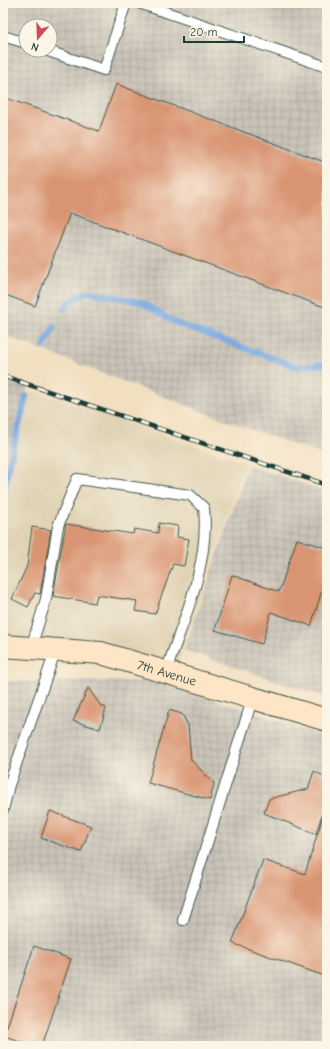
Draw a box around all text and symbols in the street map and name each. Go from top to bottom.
north arrow [18,18,58,58]
scale bar [184,18,244,44]
text: 20 m [190,25,218,39]
text: N [29,40,40,54]
street label: 7th Avenue [136,657,199,689]

